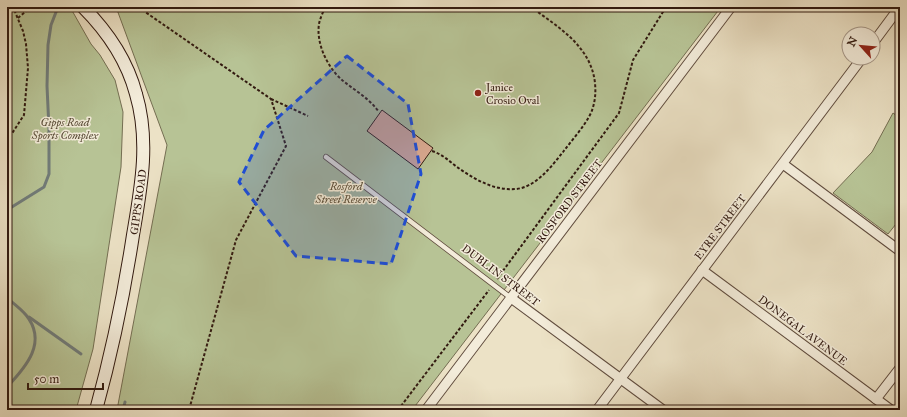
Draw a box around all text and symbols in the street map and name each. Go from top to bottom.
north arrow [841,26,881,66]
text: N [845,34,861,49]
place label: Janice Crosio Oval [485,81,539,107]
marker: Janice Crosio Oval [473,88,483,98]
park label: Gipps Road Sports Complex [31,116,99,143]
street label: ROSFORD STREET [534,157,605,246]
street label: GIPPS ROAD [127,168,150,236]
park label: Rosford Street Reserve [314,180,377,206]
street label: EYRE STREET [692,192,749,262]
street label: DUBLIN STREET [459,242,542,309]
street label: DONEGAL AVENUE [756,293,850,368]
scale bar [28,365,103,391]
text: 50 m [34,372,59,386]

